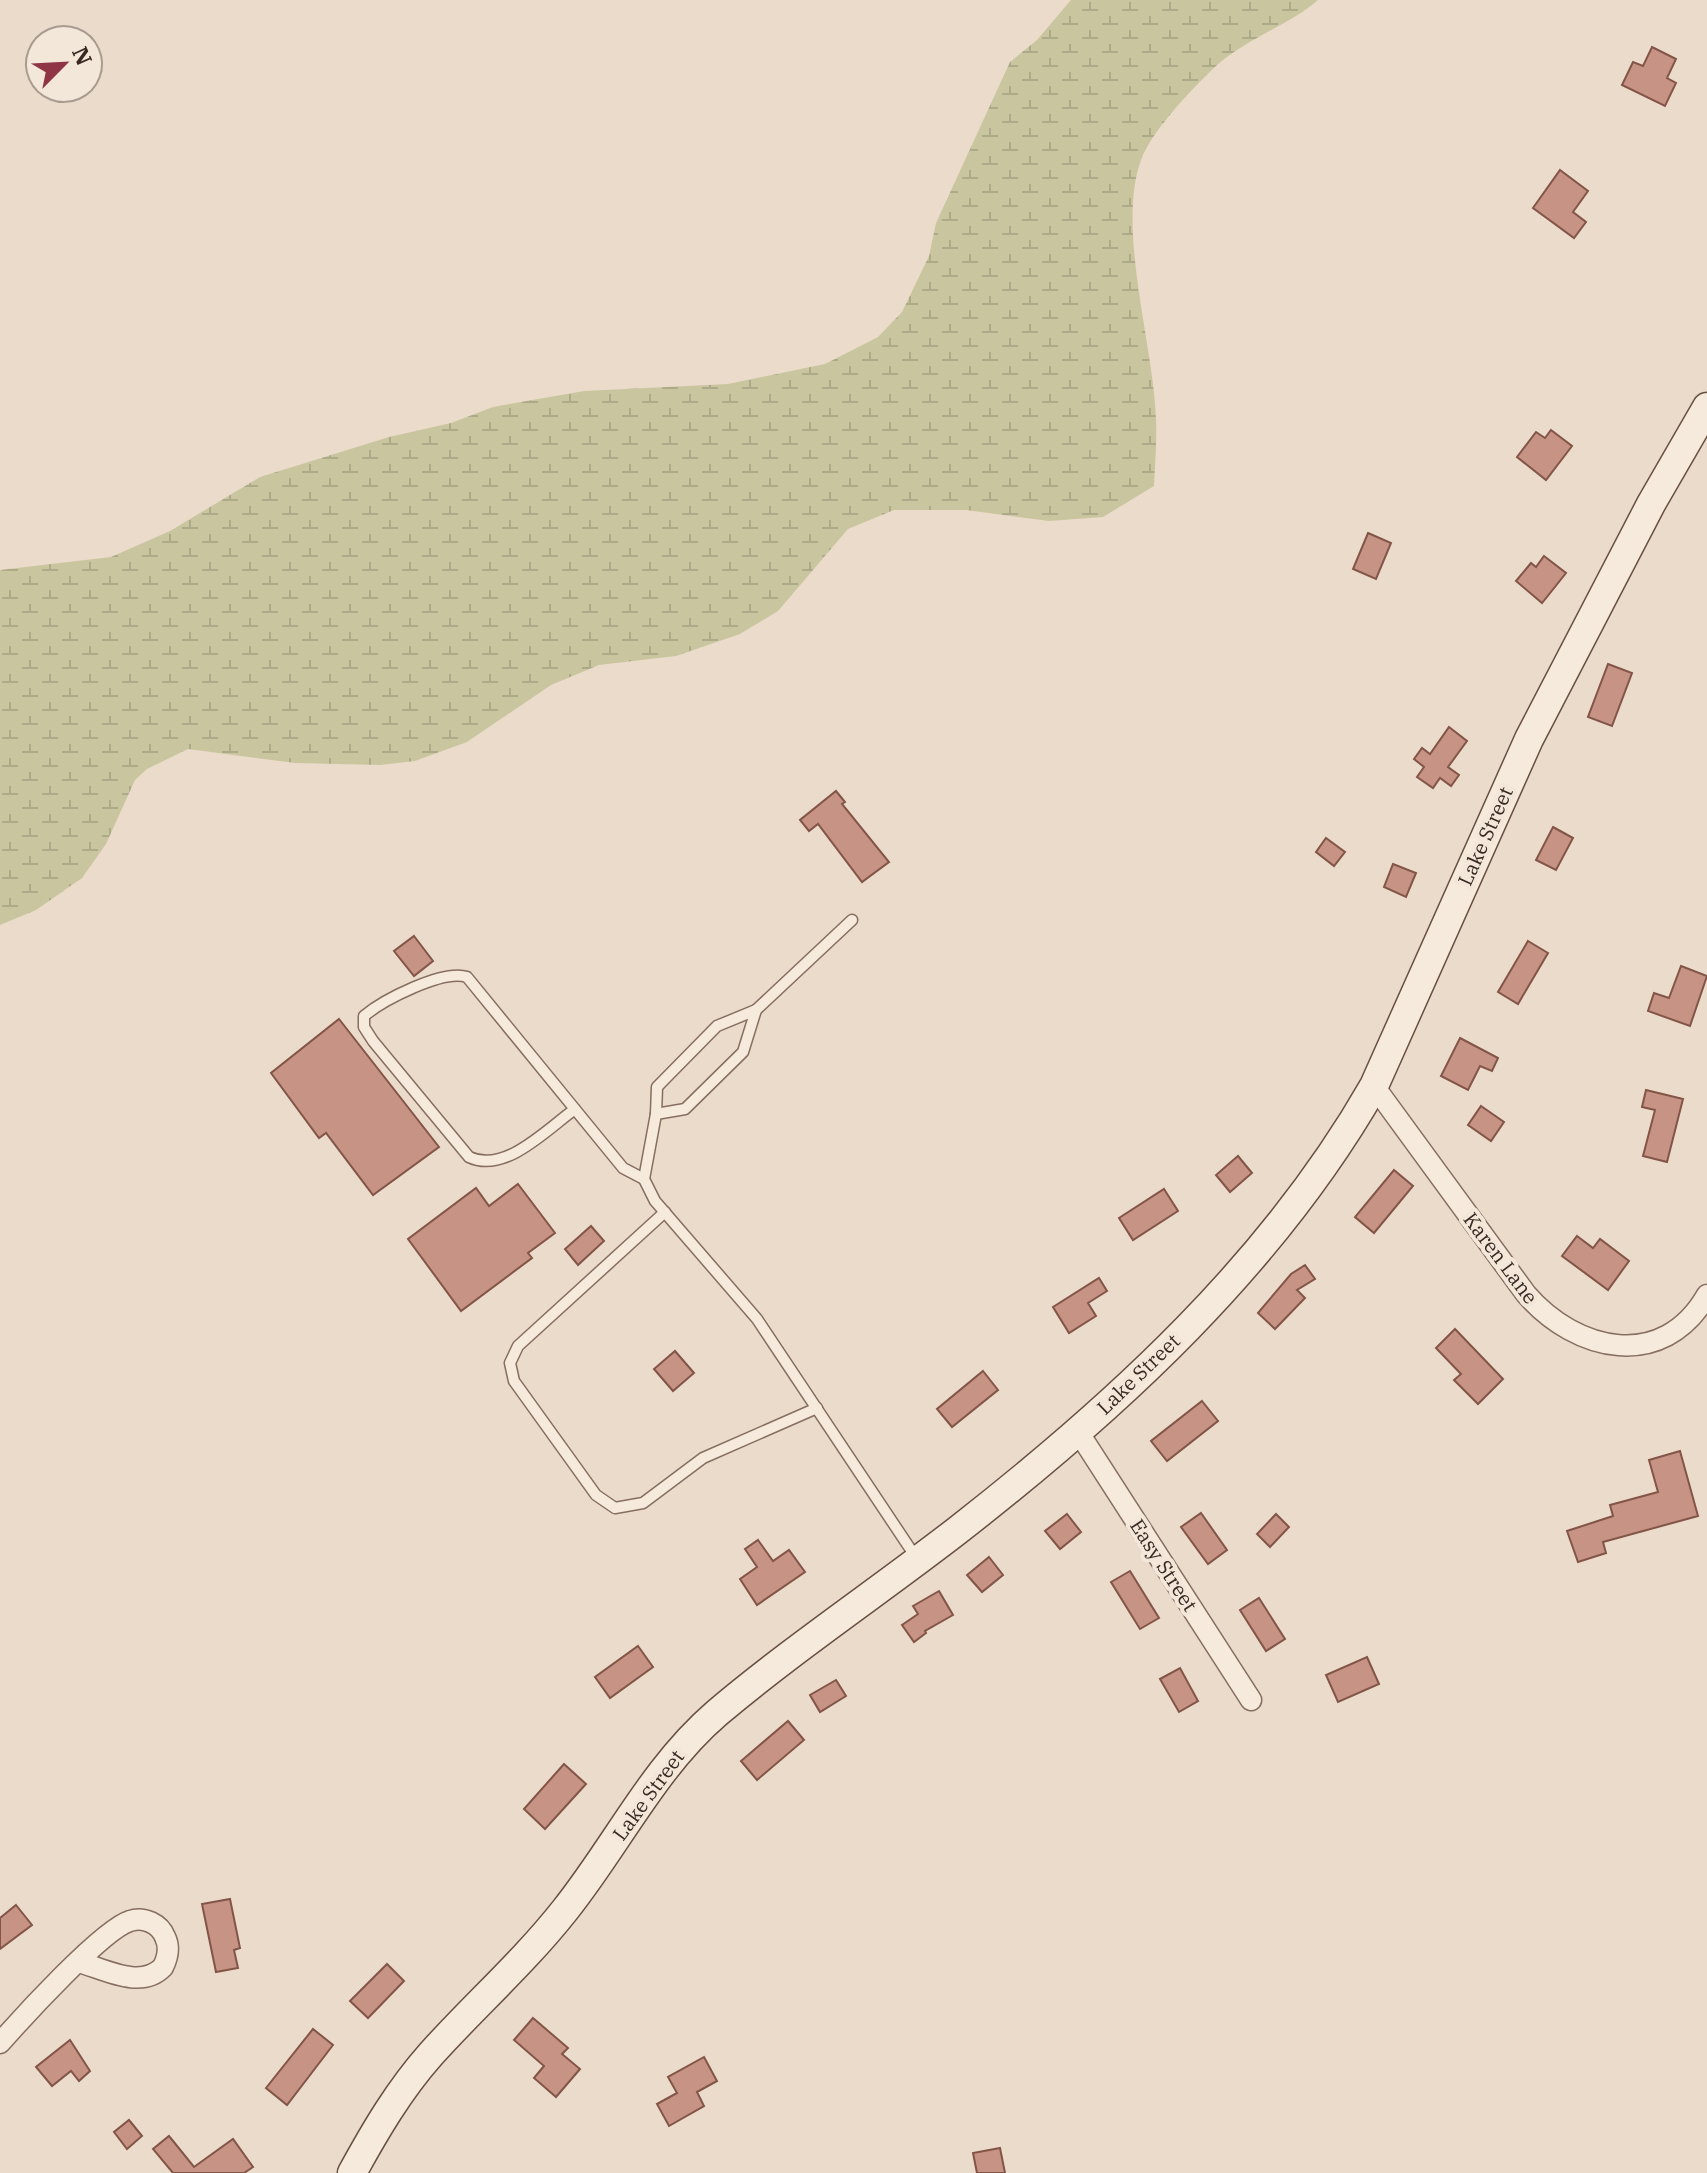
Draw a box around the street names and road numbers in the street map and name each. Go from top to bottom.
street label: Lake Street [1451,782,1519,890]
street label: Karen Lane [1458,1207,1544,1309]
street label: Lake Street [1091,1328,1185,1420]
street label: Easy Street [1124,1514,1204,1616]
street label: Lake Street [606,1744,690,1846]

